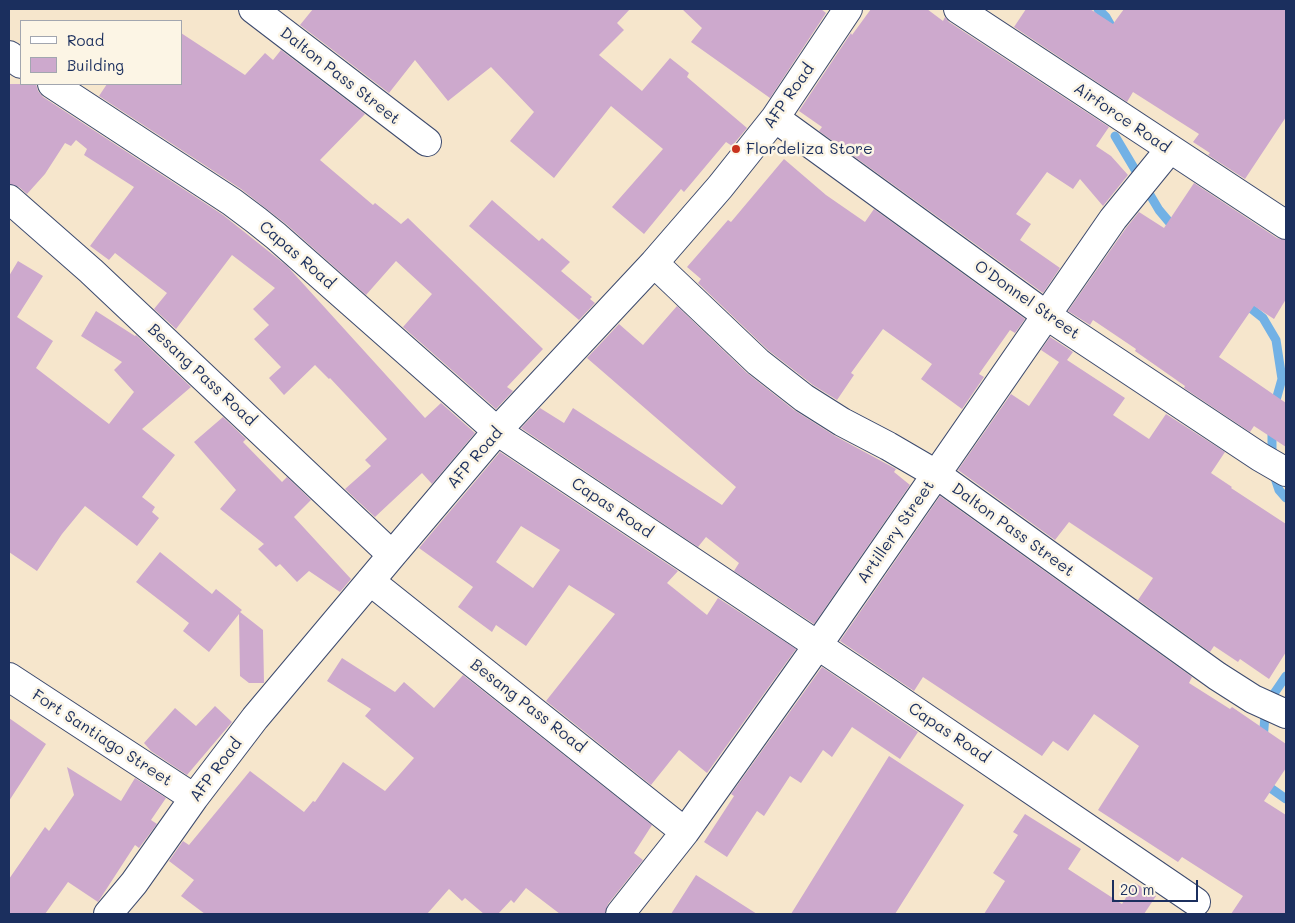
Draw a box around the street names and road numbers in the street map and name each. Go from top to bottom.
street label: Dalton Pass Street [276,23,404,129]
street label: AFP Road [760,60,818,132]
street label: Airforce Road [1070,79,1174,157]
street label: Capas Road [255,217,339,293]
street label: O'Donnel Street [971,256,1083,344]
street label: Besang Pass Road [144,320,260,430]
street label: AFP Road [443,423,507,493]
street label: Capas Road [568,474,656,542]
street label: Artillery Street [853,477,939,587]
street label: Dalton Pass Street [948,479,1078,581]
street label: Besang Pass Road [466,655,590,757]
street label: Fort Santiago Street [28,686,176,790]
street label: Capas Road [905,699,993,767]
street label: AFP Road [186,734,246,806]

